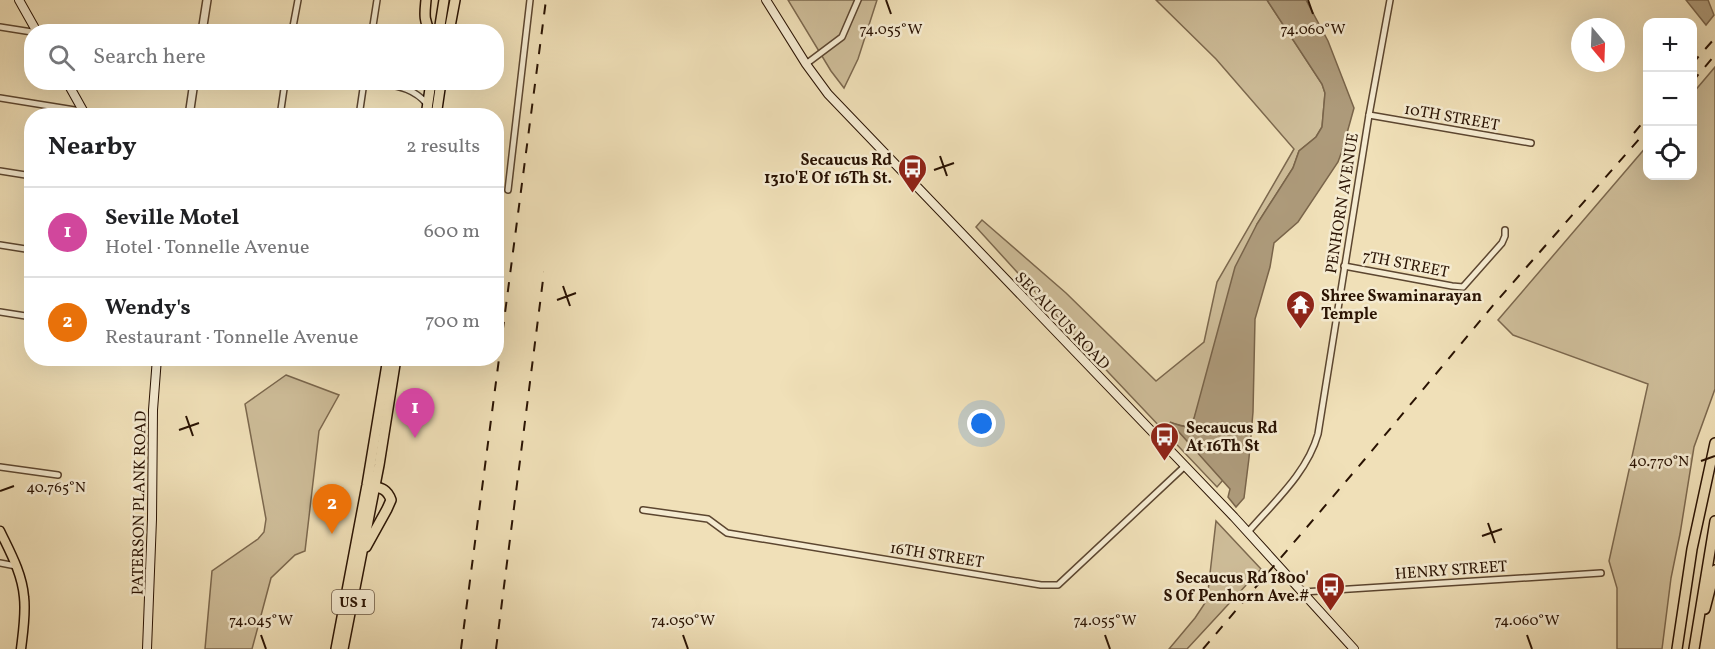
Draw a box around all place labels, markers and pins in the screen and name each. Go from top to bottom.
place label: Secaucus Rd 1310'E Of 16Th St. [764,150,892,190]
bus stop icon: Secaucus Rd 1310'E Of 16Th St. [897,152,929,194]
place label: Shree Swaminarayan Temple [1321,286,1482,326]
temple icon: Shree Swaminarayan Temple [1284,288,1316,330]
pin: 1 [396,388,434,438]
place label: Secaucus Rd At 16Th St [1186,418,1278,458]
bus stop icon: Secaucus Rd At 16Th St [1149,420,1181,462]
pin: 2 [312,484,352,534]
place label: Secaucus Rd 1800' S Of Penhorn Ave.# [1163,568,1309,608]
bus stop icon: Secaucus Rd 1800' S Of Penhorn Ave.# [1314,570,1346,612]

